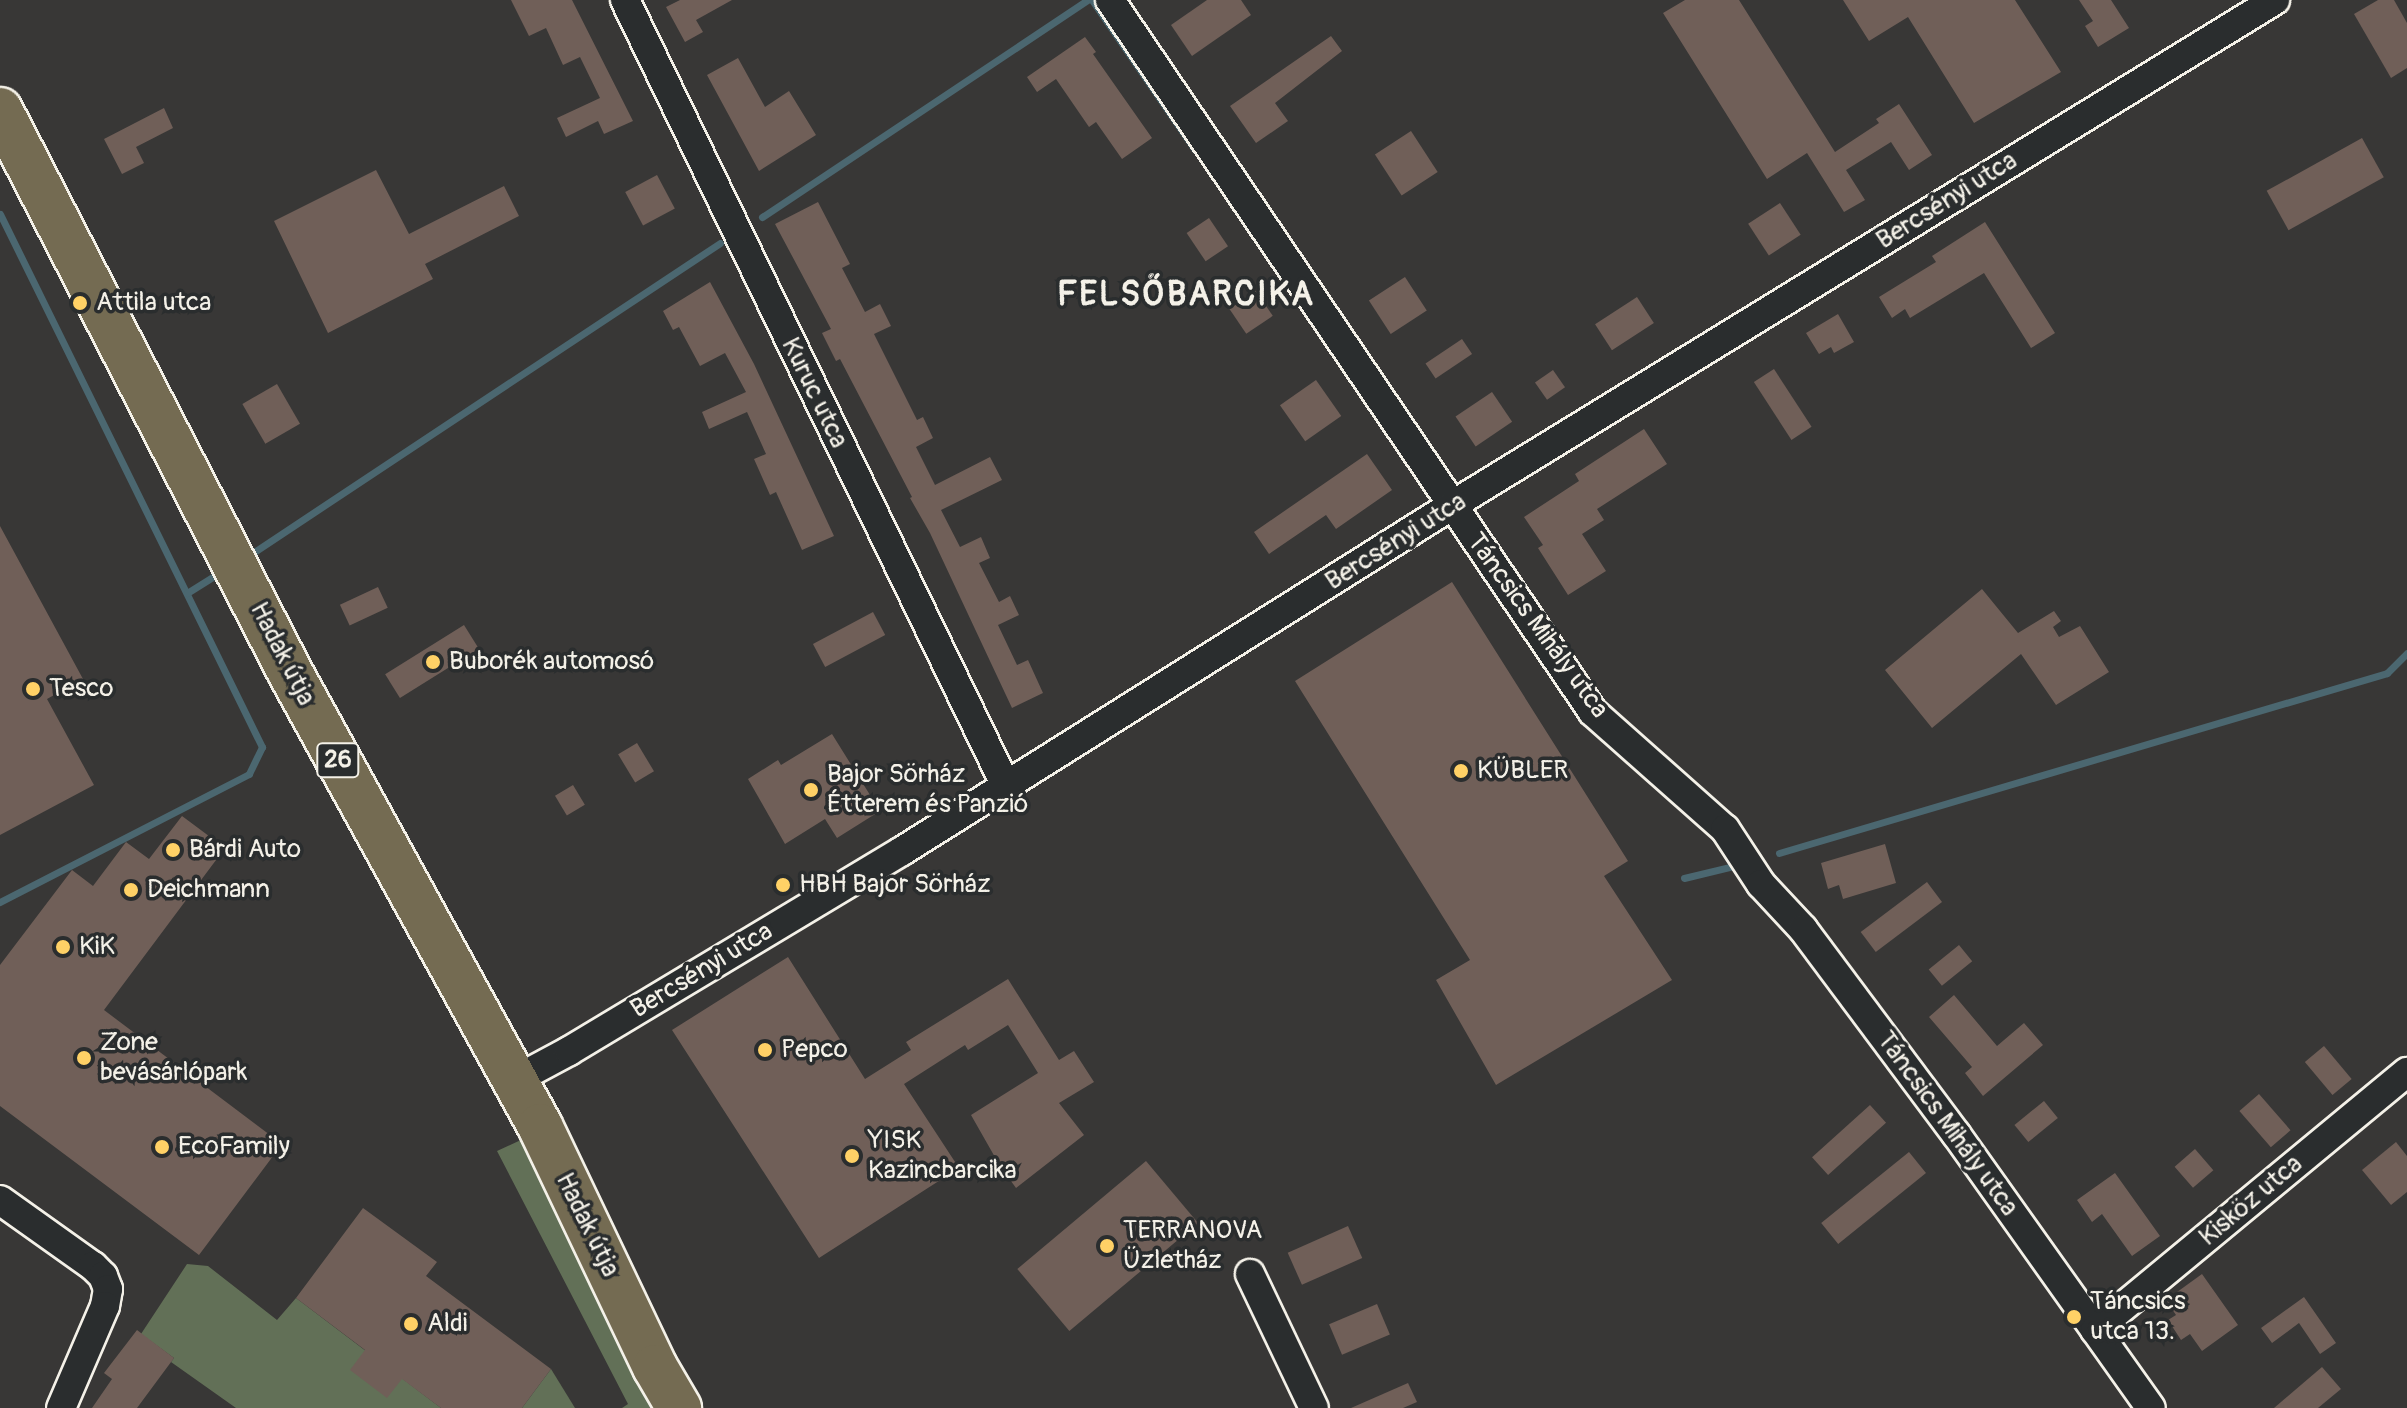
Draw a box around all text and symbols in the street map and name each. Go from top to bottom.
street label: Bercsényi utca [1871,145,2023,257]
district label: FELSŐBARCIKA [1057,275,1315,315]
place label: Attila utca [96,287,211,319]
marker: Attila utca [71,294,89,312]
street label: Kuruc utca [774,333,854,453]
street label: Bercsényi utca [1320,486,1472,598]
street label: Táncsics Mihály utca [1460,528,1614,724]
street label: Hadak útja [243,597,321,711]
place label: Buborék automosó [449,646,654,678]
marker: Buborék automosó [424,653,442,671]
place label: Tesco [49,673,113,705]
marker: Tesco [24,680,42,698]
road number: 26 [316,740,360,780]
place label: KÜBLER [1477,755,1568,787]
place label: Bajor Sörház Étterem és Panzió [827,759,1028,820]
marker: KÜBLER [1452,762,1470,780]
marker: Bajor Sörház Étterem és Panzió [802,781,820,799]
place label: Bárdi Auto [189,834,301,866]
marker: Bárdi Auto [164,841,182,859]
place label: HBH Bajor Sörház [799,869,990,901]
place label: Deichmann [147,874,270,906]
marker: HBH Bajor Sörház [774,876,792,894]
marker: Deichmann [122,881,140,899]
street label: Bercsényi utca [625,916,779,1026]
place label: KiK [79,931,115,963]
marker: KiK [54,938,72,956]
street label: Táncsics Mihály utca [1870,1026,2024,1222]
place label: Zone bevásárlópark [100,1027,247,1088]
place label: Pepco [781,1034,848,1066]
marker: Pepco [756,1041,774,1059]
marker: Zone bevásárlópark [75,1049,93,1067]
place label: YISK Kazincbarcika [868,1125,1017,1186]
place label: EcoFamily [178,1131,290,1163]
marker: EcoFamily [153,1138,171,1156]
marker: YISK Kazincbarcika [843,1147,861,1165]
street label: Kisköz utca [2193,1149,2309,1253]
street label: Hadak útja [548,1168,626,1282]
place label: TERRANOVA Üzletház [1123,1215,1262,1276]
marker: TERRANOVA Üzletház [1098,1237,1116,1255]
place label: Táncsics utca 13. [2090,1286,2186,1348]
place label: Aldi [427,1308,467,1340]
marker: Táncsics utca 13. [2065,1308,2083,1326]
marker: Aldi [402,1315,420,1333]

